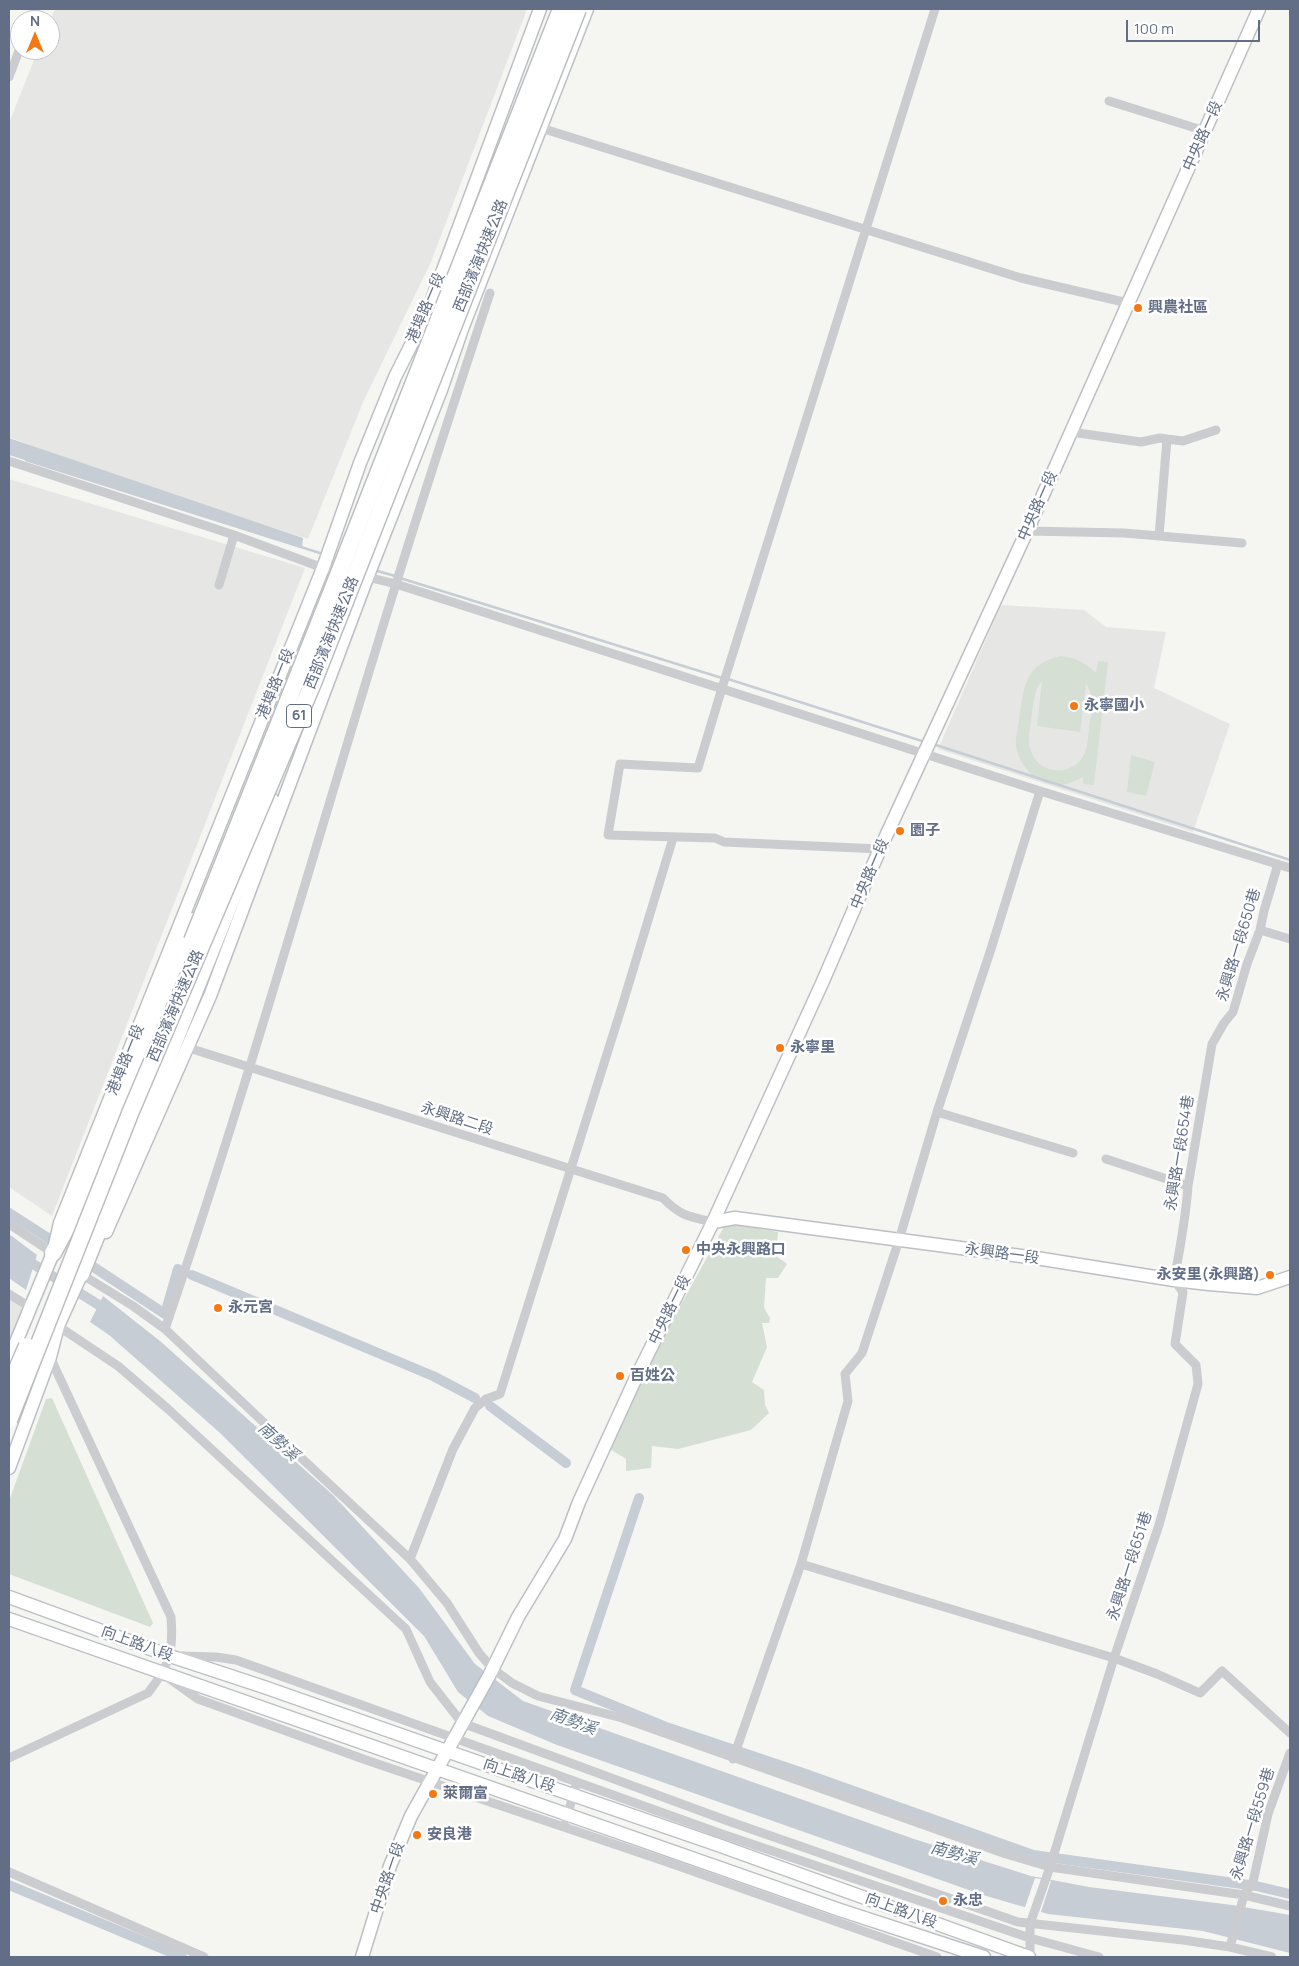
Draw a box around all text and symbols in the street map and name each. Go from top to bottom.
north arrow [10,10,60,60]
scale bar [1129,10,1263,42]
text: N [30,11,40,30]
text: 100 m [1134,18,1174,39]
street label: 中央路一段 [1180,98,1226,174]
street label: 西部濱海快速公路 [450,197,512,315]
street label: 港埠路一段 [403,270,449,346]
place label: 興農社區 [1148,299,1208,317]
marker: 興農社區 [1132,302,1144,314]
street label: 中央路一段 [1015,468,1061,544]
street label: 西部濱海快速公路 [301,574,363,692]
street label: 港埠路一段 [254,646,298,722]
place label: 永寧國小 [1084,697,1144,715]
marker: 永寧國小 [1068,700,1080,712]
road number: 61 [286,704,312,728]
place label: 園子 [910,822,940,840]
marker: 園子 [894,825,906,837]
street label: 中央路一段 [847,836,893,912]
street label: 永興路一段650巷 [1213,886,1265,1004]
street label: 西部濱海快速公路 [144,947,208,1065]
street label: 港埠路一段 [104,1022,148,1098]
place label: 永寧里 [790,1039,835,1057]
marker: 永寧里 [774,1042,786,1054]
street label: 永興路一段654巷 [1162,1094,1198,1212]
street label: 永興路二段 [419,1099,495,1139]
street label: 永興路一段 [964,1240,1040,1268]
place label: 中央永興路口 [696,1241,786,1259]
marker: 中央永興路口 [680,1244,692,1256]
place label: 永安里(永興路) [1156,1266,1260,1284]
marker: 永安里(永興路) [1264,1269,1276,1281]
street label: 中央路一段 [645,1272,695,1348]
place label: 永元宮 [228,1299,273,1317]
marker: 永元宮 [212,1302,224,1314]
place label: 百姓公 [630,1367,675,1385]
marker: 百姓公 [614,1370,626,1382]
water label: 南勢溪 [254,1419,302,1465]
street label: 永興路一段651巷 [1104,1509,1156,1623]
street label: 向上路八段 [99,1623,175,1665]
water label: 南勢溪 [547,1705,599,1739]
street label: 向上路八段 [481,1755,557,1797]
street label: 永興路一段559巷 [1227,1766,1279,1882]
place label: 萊爾富 [443,1785,488,1803]
marker: 萊爾富 [427,1788,439,1800]
place label: 安良港 [427,1826,472,1844]
marker: 安良港 [411,1829,423,1841]
water label: 南勢溪 [928,1839,980,1869]
street label: 中央路一段 [367,1840,409,1916]
street label: 向上路八段 [863,1890,939,1932]
place label: 永忠 [953,1892,983,1910]
marker: 永忠 [937,1895,949,1907]

